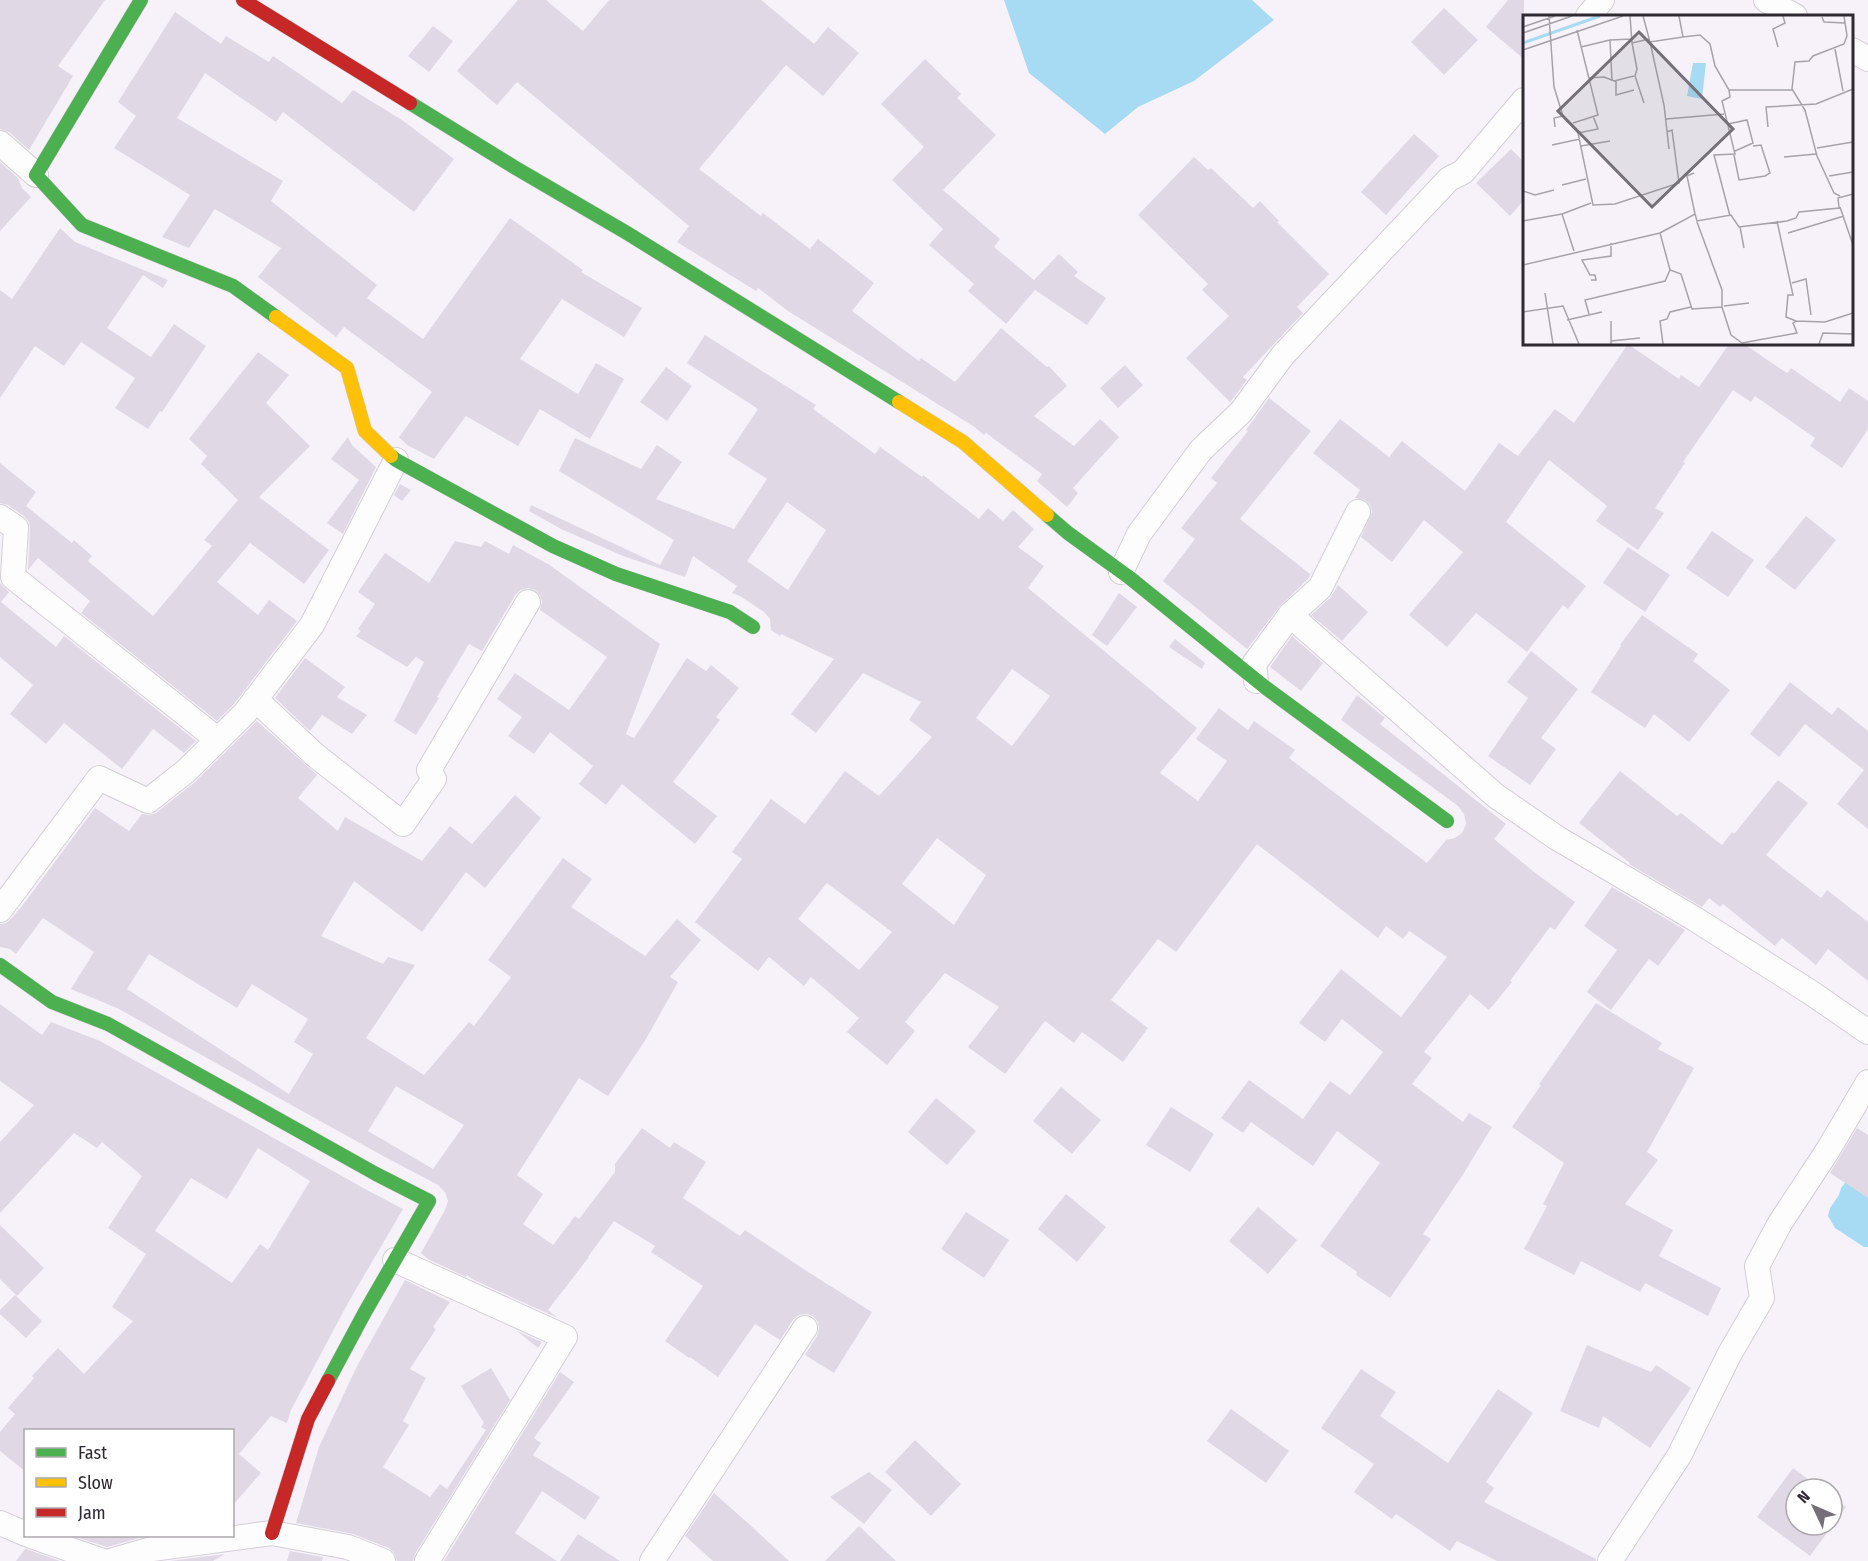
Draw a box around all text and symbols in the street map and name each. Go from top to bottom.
inset map [1523,15,1853,345]
legend [24,1429,234,1537]
text: Fast [78,1442,107,1464]
text: Slow [78,1472,113,1494]
north arrow [1784,1477,1844,1537]
text: N [1793,1487,1814,1507]
text: Jam [78,1502,106,1524]

